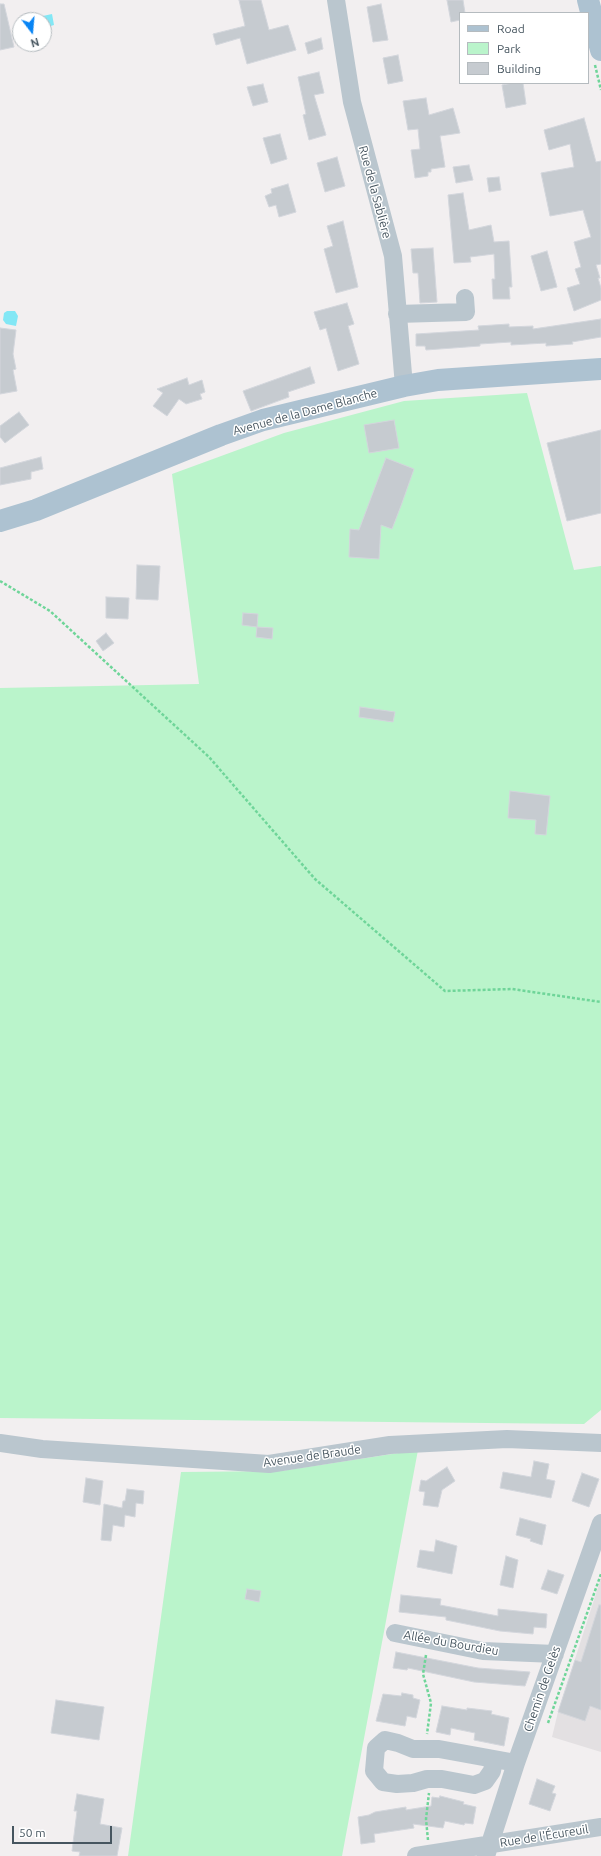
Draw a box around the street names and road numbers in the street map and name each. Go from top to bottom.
street label: Rue de la Sablière [356,144,394,240]
street label: Avenue de la Dame Blanche [231,386,379,438]
street label: Avenue de Braude [262,1442,362,1470]
street label: Allée du Bourdieu [402,1628,500,1658]
street label: Chemin de Gelès [521,1644,563,1734]
street label: Rue de l'Écureuil [499,1822,589,1850]

